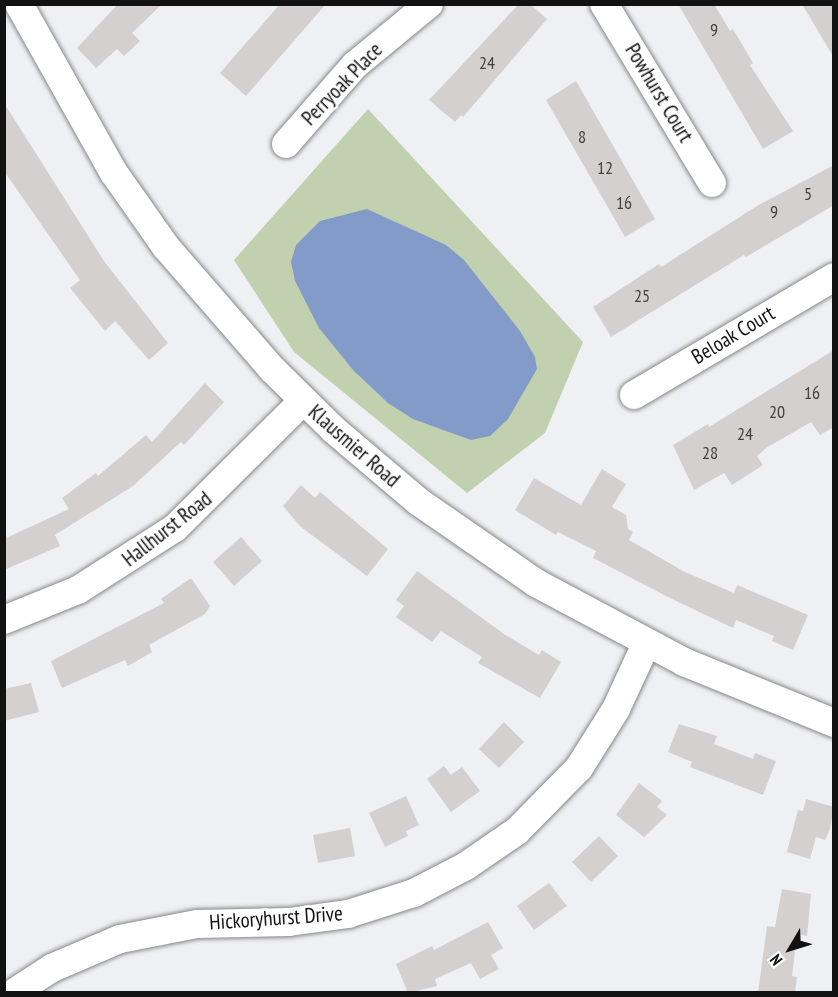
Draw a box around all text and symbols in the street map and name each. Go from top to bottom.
house number: 9 [710,19,718,41]
street label: Perryoak Place [296,37,388,131]
street label: Powhurst Court [620,39,698,147]
house number: 24 [479,52,495,74]
house number: 8 [578,126,586,148]
house number: 12 [597,157,613,179]
house number: 5 [804,183,812,205]
house number: 16 [616,192,632,214]
house number: 9 [770,201,778,223]
house number: 25 [634,285,650,307]
street label: Beloak Court [687,300,779,370]
house number: 16 [804,382,820,404]
street label: Klausmier Road [303,399,405,493]
house number: 20 [769,401,785,423]
house number: 24 [737,423,753,445]
house number: 28 [702,442,718,464]
street label: Hallhurst Road [117,486,217,572]
street label: Hickoryhurst Drive [209,901,343,935]
north arrow [760,919,820,979]
text: N [765,951,786,970]

